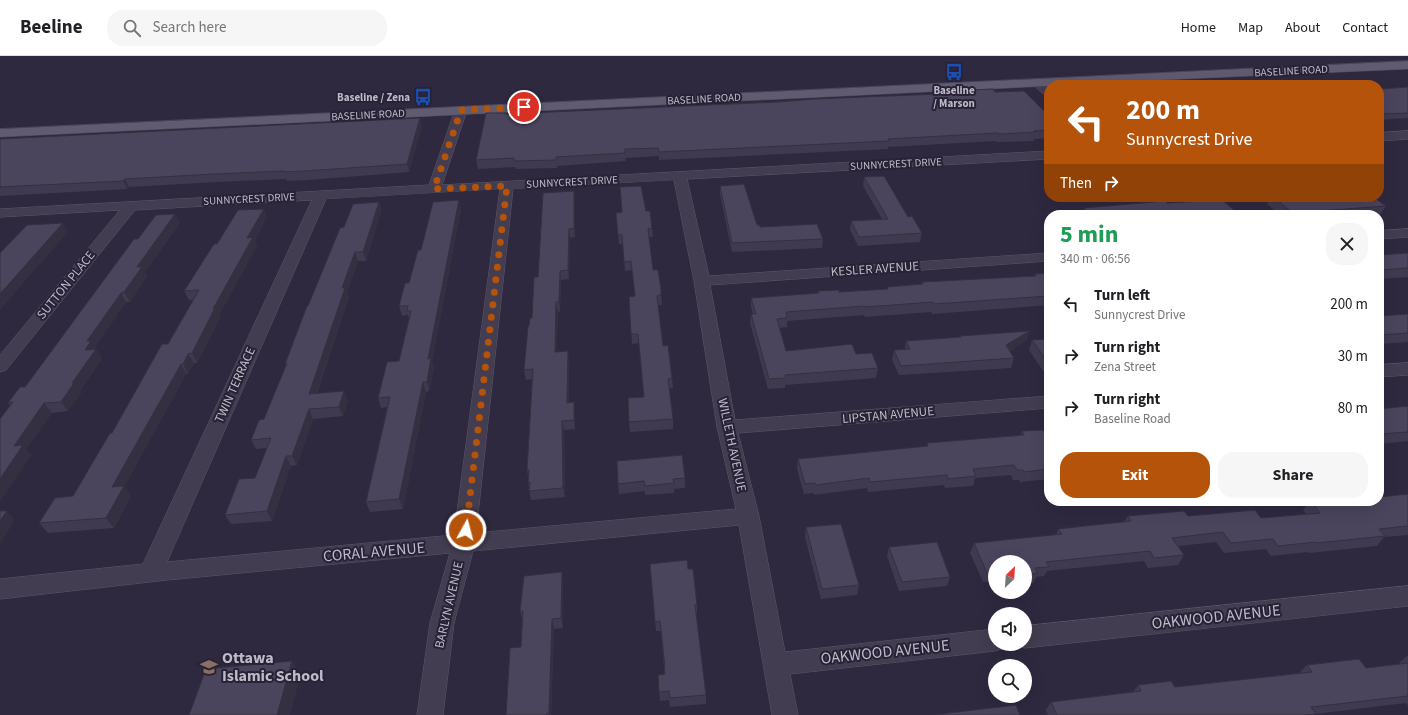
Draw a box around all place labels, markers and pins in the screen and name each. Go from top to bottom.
bus stop icon: Baseline / Marson [944,62,964,82]
place label: Baseline / Marson [933,83,975,111]
bus stop icon: Baseline / Zena [413,87,433,107]
place label: Baseline / Zena [337,90,410,105]
pin [507,90,541,124]
place label: Ottawa Islamic School [222,647,324,687]
school or university icon: Ottawa Islamic School [199,657,219,677]

